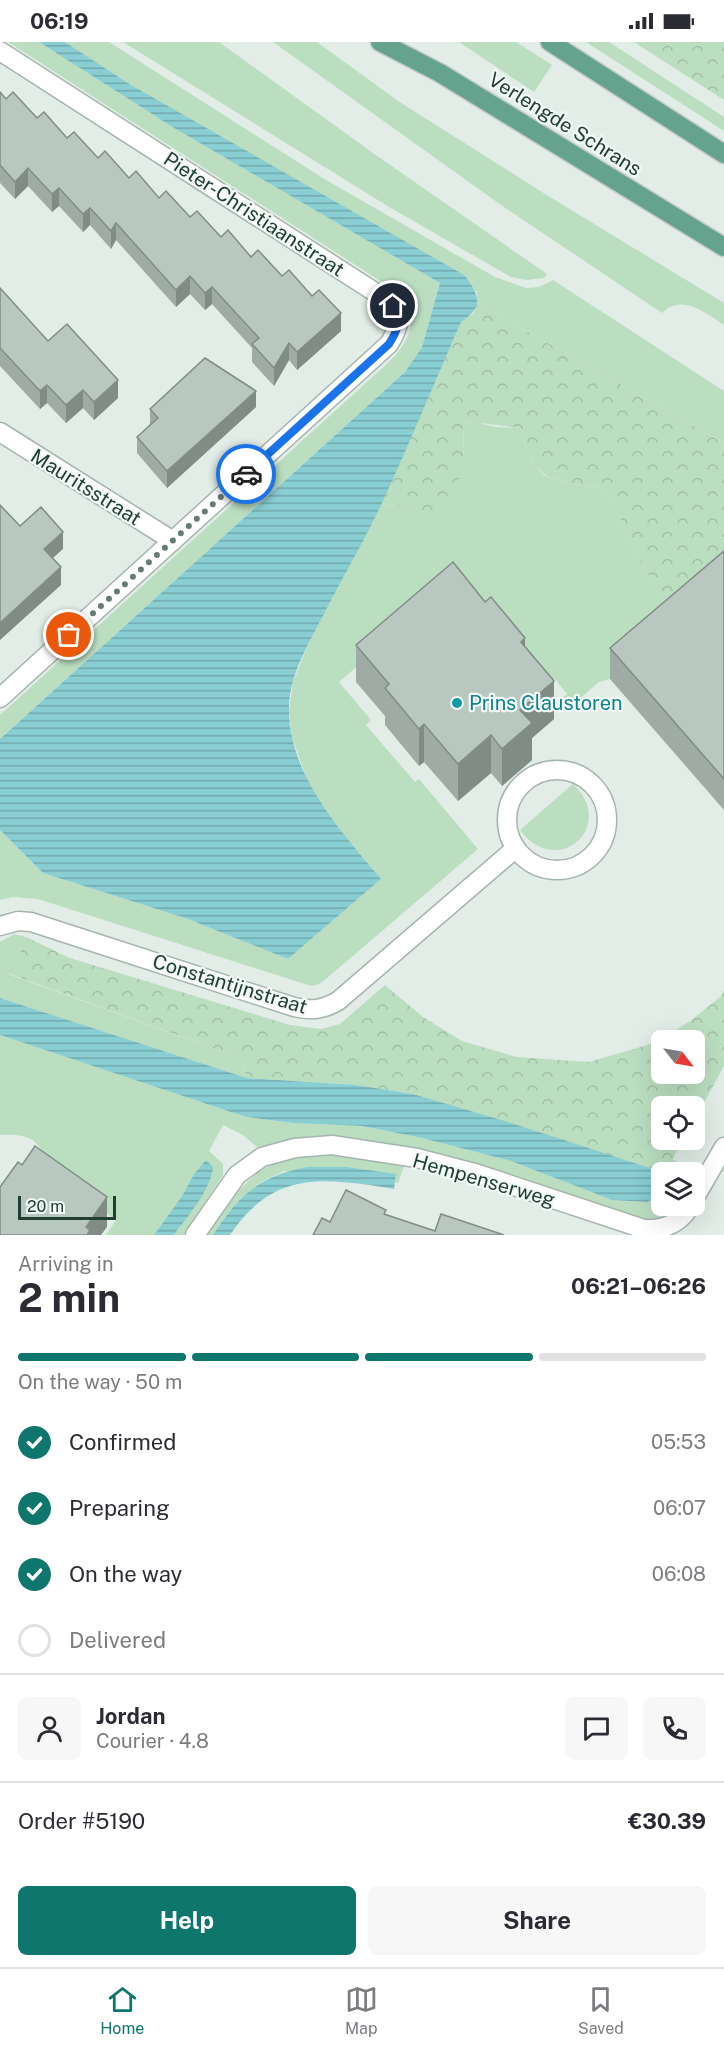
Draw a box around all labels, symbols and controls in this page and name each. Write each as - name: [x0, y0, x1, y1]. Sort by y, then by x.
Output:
- text: 06:19: [30, 8, 88, 34]
- street label: Verlengde Schrans: [484, 67, 646, 181]
- street label: Pieter-Christiaanstraat: [159, 147, 349, 281]
- pin: [367, 280, 418, 331]
- icon: home: [376, 289, 409, 322]
- street label: Mauritsstraat: [26, 444, 146, 530]
- courier: [216, 444, 276, 504]
- icon: car: [230, 458, 263, 491]
- pin: [43, 609, 94, 660]
- icon: bag: [52, 618, 85, 651]
- place label: Prins Claustoren: [469, 691, 623, 715]
- marker: Prins Claustoren: [450, 696, 464, 710]
- street label: Constantijnstraat: [150, 949, 310, 1019]
- north arrow: [651, 1030, 705, 1084]
- map controls: [651, 1030, 705, 1216]
- button: locate: [651, 1096, 705, 1150]
- street label: Hempenserweg: [410, 1148, 558, 1212]
- button: layers: [651, 1162, 705, 1216]
- scale bar: [18, 1193, 116, 1220]
- text: 20 m: [27, 1197, 64, 1216]
- text: Arriving in: [18, 1252, 113, 1276]
- text: 06:21–06:26: [571, 1273, 706, 1299]
- text: 2 min: [18, 1275, 120, 1321]
- text: On the way · 50 m: [18, 1370, 182, 1394]
- icon: check: [18, 1426, 51, 1459]
- text: Confirmed: [69, 1429, 176, 1455]
- text: 05:53: [651, 1430, 706, 1454]
- icon: check: [18, 1492, 51, 1525]
- text: Preparing: [69, 1495, 170, 1521]
- text: 06:07: [653, 1496, 706, 1520]
- icon: check: [18, 1558, 51, 1591]
- text: On the way: [69, 1561, 182, 1587]
- text: 06:08: [652, 1562, 706, 1586]
- text: Delivered: [69, 1627, 166, 1653]
- button: person: [18, 1697, 81, 1760]
- button: chat: [565, 1697, 628, 1760]
- button: phone: [643, 1697, 706, 1760]
- text: Jordan: [96, 1703, 165, 1729]
- text: Courier · 4.8: [96, 1729, 209, 1753]
- text: Order #5190: [18, 1808, 145, 1834]
- text: €30.39: [628, 1808, 706, 1834]
- button: Help: [18, 1886, 356, 1955]
- button: Share: [368, 1886, 706, 1955]
- tab: Home: [100, 1983, 144, 2038]
- tab: Map: [345, 1983, 378, 2038]
- tab: Saved: [578, 1983, 624, 2038]

